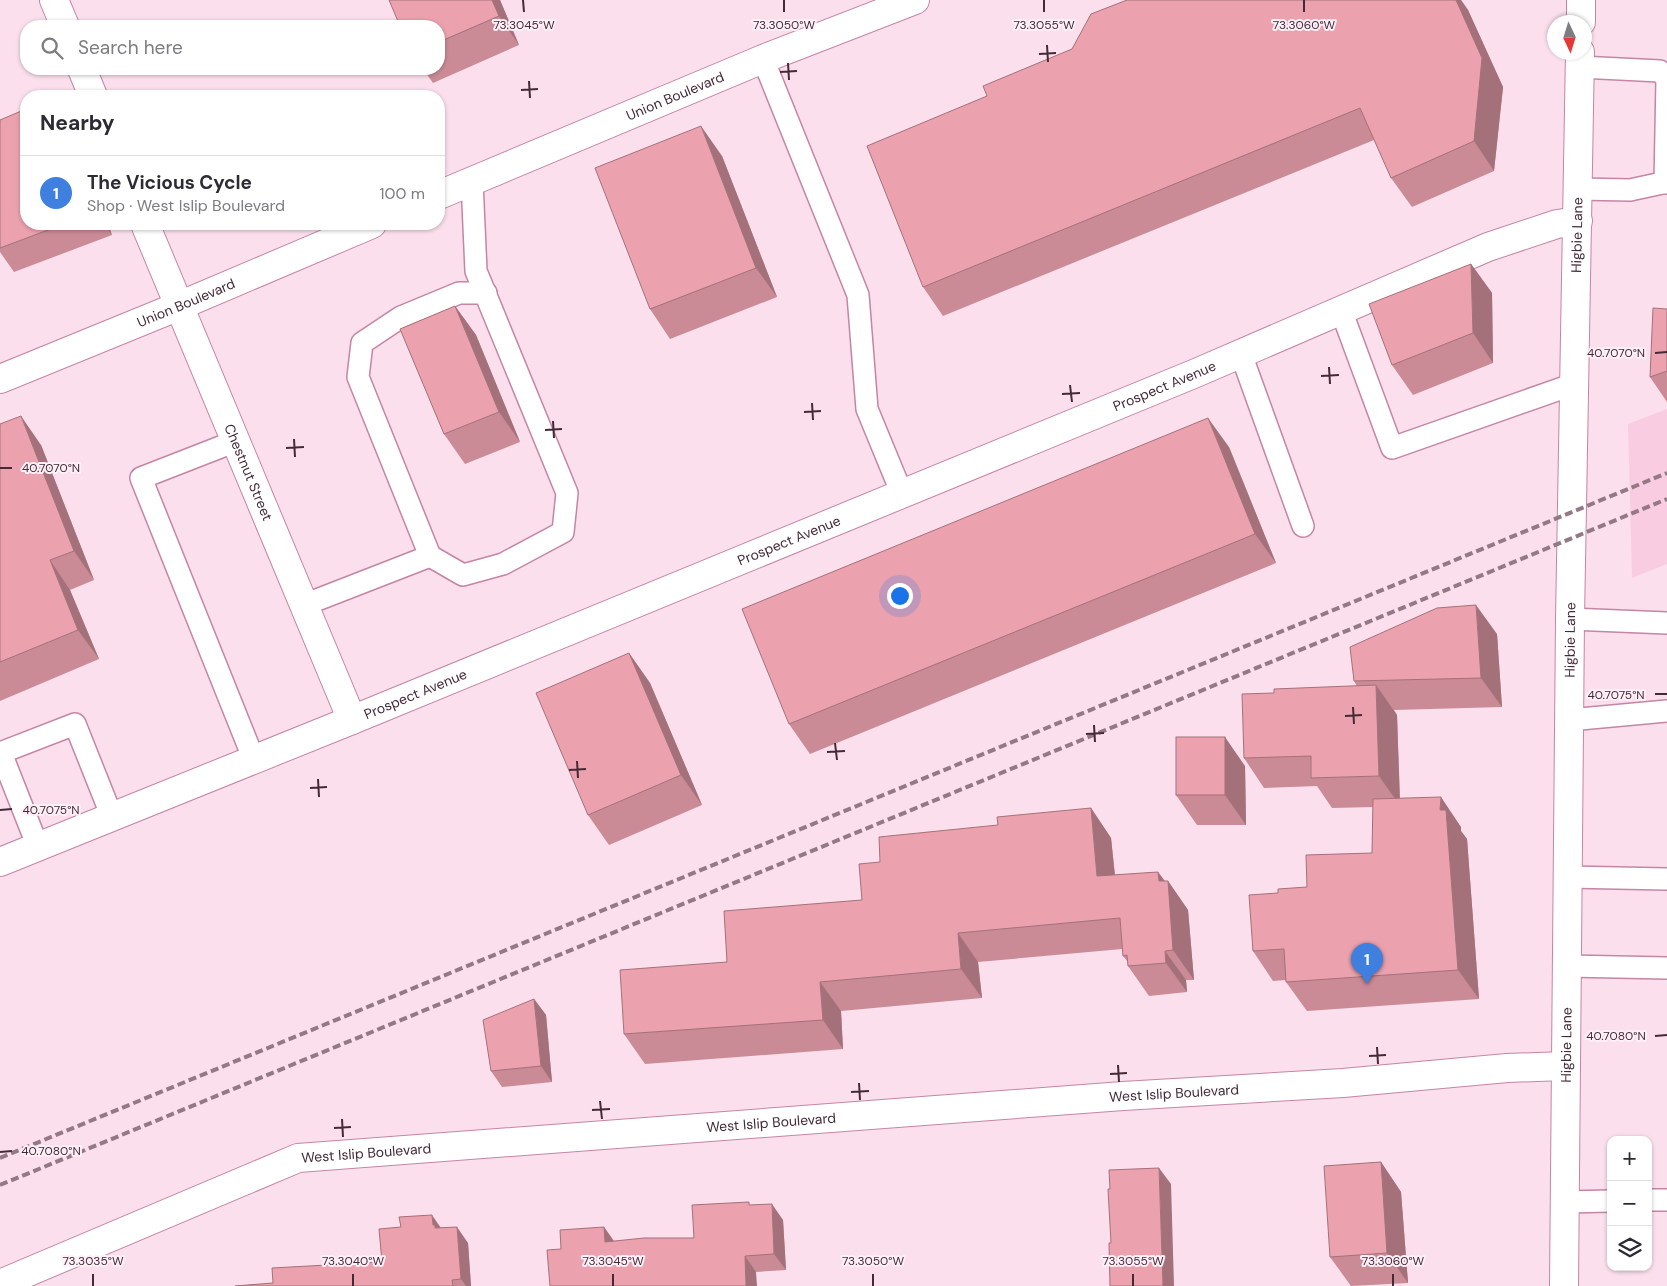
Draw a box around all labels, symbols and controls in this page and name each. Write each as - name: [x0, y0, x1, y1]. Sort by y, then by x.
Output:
- north arrow: [1547, 15, 1592, 60]
- text: 73.3045°W: [493, 17, 555, 33]
- text: 73.3050°W: [753, 17, 815, 33]
- text: 73.3055°W: [1013, 17, 1075, 33]
- text: 73.3060°W: [1273, 17, 1336, 33]
- search box: [20, 20, 445, 75]
- icon: search: [38, 34, 66, 62]
- text: Search here: [78, 35, 183, 60]
- street label: Union Boulevard: [623, 67, 727, 124]
- text: Nearby: [40, 109, 114, 137]
- text: The Vicious Cycle: [87, 170, 252, 195]
- text: 1: [53, 183, 59, 204]
- text: 100 m: [380, 183, 425, 204]
- text: Shop · West Islip Boulevard: [87, 195, 285, 216]
- street label: Higbie Lane: [1567, 197, 1586, 273]
- street label: Union Boulevard: [134, 274, 238, 331]
- text: 40.7070°N: [1587, 345, 1645, 361]
- street label: Prospect Avenue: [1110, 356, 1219, 415]
- street label: Chestnut Street: [220, 421, 277, 523]
- text: 40.7070°N: [22, 460, 80, 476]
- street label: Prospect Avenue: [735, 511, 843, 570]
- your location: [887, 583, 913, 609]
- street label: Higbie Lane: [1560, 602, 1579, 678]
- street label: Prospect Avenue: [361, 665, 470, 723]
- text: 40.7075°N: [1587, 687, 1645, 703]
- text: 40.7075°N: [22, 802, 80, 818]
- pin: 1: [1351, 943, 1383, 984]
- street label: Higbie Lane: [1557, 1007, 1576, 1083]
- text: 40.7080°N: [1586, 1028, 1646, 1044]
- street label: West Islip Boulevard: [1108, 1080, 1239, 1106]
- street label: West Islip Boulevard: [706, 1109, 837, 1136]
- map controls: [1607, 1136, 1652, 1271]
- button: +: [1607, 1136, 1652, 1181]
- street label: West Islip Boulevard: [301, 1139, 432, 1167]
- text: 40.7080°N: [21, 1143, 81, 1159]
- button: −: [1607, 1181, 1652, 1226]
- button: layers: [1607, 1226, 1652, 1271]
- text: 73.3035°W: [62, 1253, 124, 1269]
- text: 73.3040°W: [322, 1253, 384, 1269]
- text: 73.3045°W: [582, 1253, 644, 1269]
- text: 73.3050°W: [842, 1253, 904, 1269]
- text: 73.3055°W: [1102, 1253, 1164, 1269]
- text: 73.3060°W: [1362, 1253, 1425, 1269]

